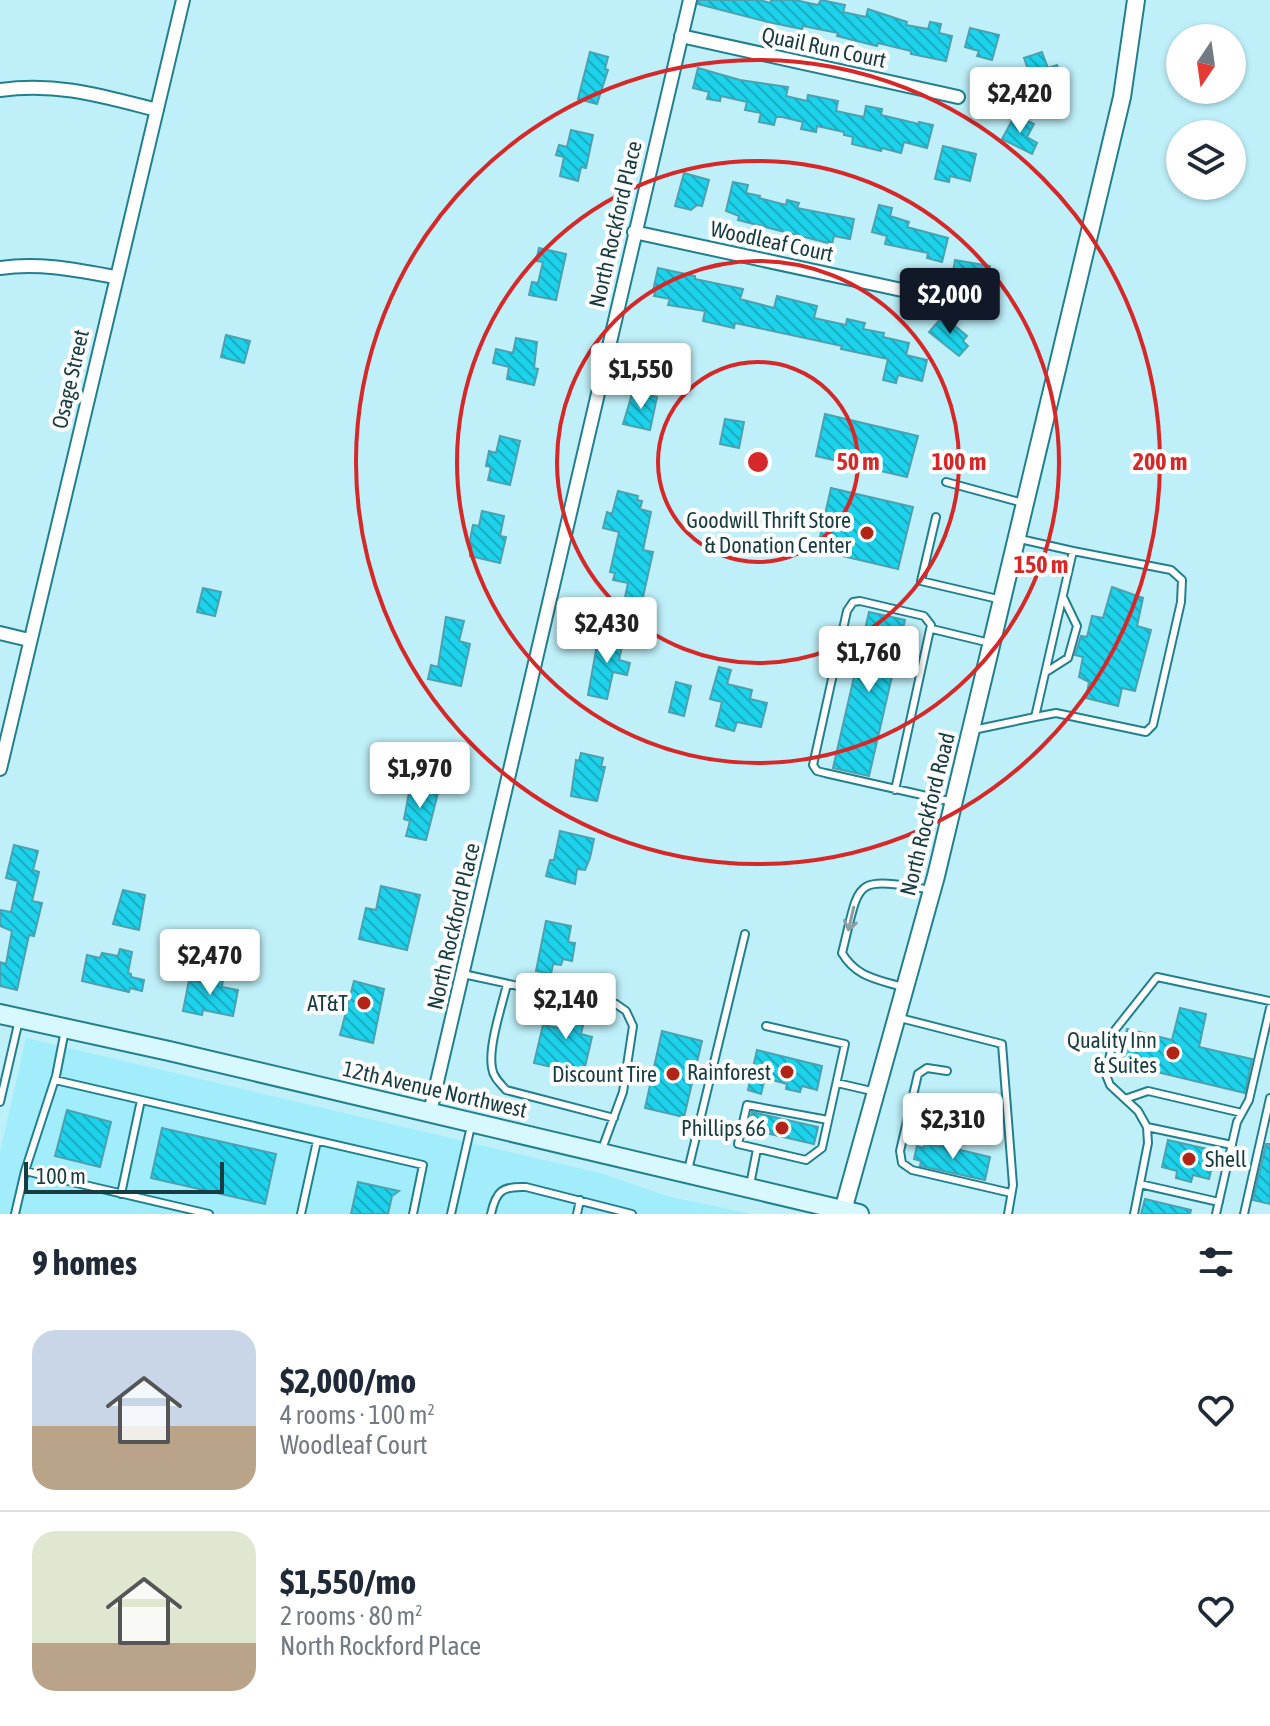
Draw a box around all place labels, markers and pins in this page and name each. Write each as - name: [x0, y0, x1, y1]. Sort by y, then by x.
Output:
- pin: $2,420: [955, 67, 1085, 135]
- pin: $2,000: [885, 268, 1015, 336]
- pin: $1,550: [576, 343, 706, 411]
- centre of rings: [744, 448, 772, 476]
- place label: Goodwill Thrift Store & Donation Center: [686, 507, 852, 558]
- marker: Goodwill Thrift Store & Donation Center: [858, 524, 876, 542]
- pin: $2,430: [542, 597, 672, 665]
- pin: $1,760: [804, 626, 934, 694]
- pin: $1,970: [355, 742, 485, 810]
- pin: $2,470: [145, 929, 275, 997]
- pin: $2,140: [501, 973, 631, 1041]
- place label: AT&T: [307, 990, 348, 1016]
- marker: AT&T: [355, 994, 373, 1012]
- place label: Quality Inn & Suites: [1067, 1027, 1157, 1078]
- marker: Quality Inn & Suites: [1164, 1044, 1182, 1062]
- place label: Rainforest: [687, 1059, 771, 1085]
- place label: Discount Tire: [552, 1061, 657, 1087]
- marker: Rainforest: [778, 1063, 796, 1081]
- marker: Discount Tire: [664, 1065, 682, 1083]
- pin: $2,310: [888, 1093, 1018, 1161]
- place label: Phillips 66: [681, 1115, 766, 1141]
- marker: Phillips 66: [773, 1119, 791, 1137]
- place label: Shell: [1205, 1146, 1247, 1172]
- marker: Shell: [1180, 1150, 1198, 1168]

